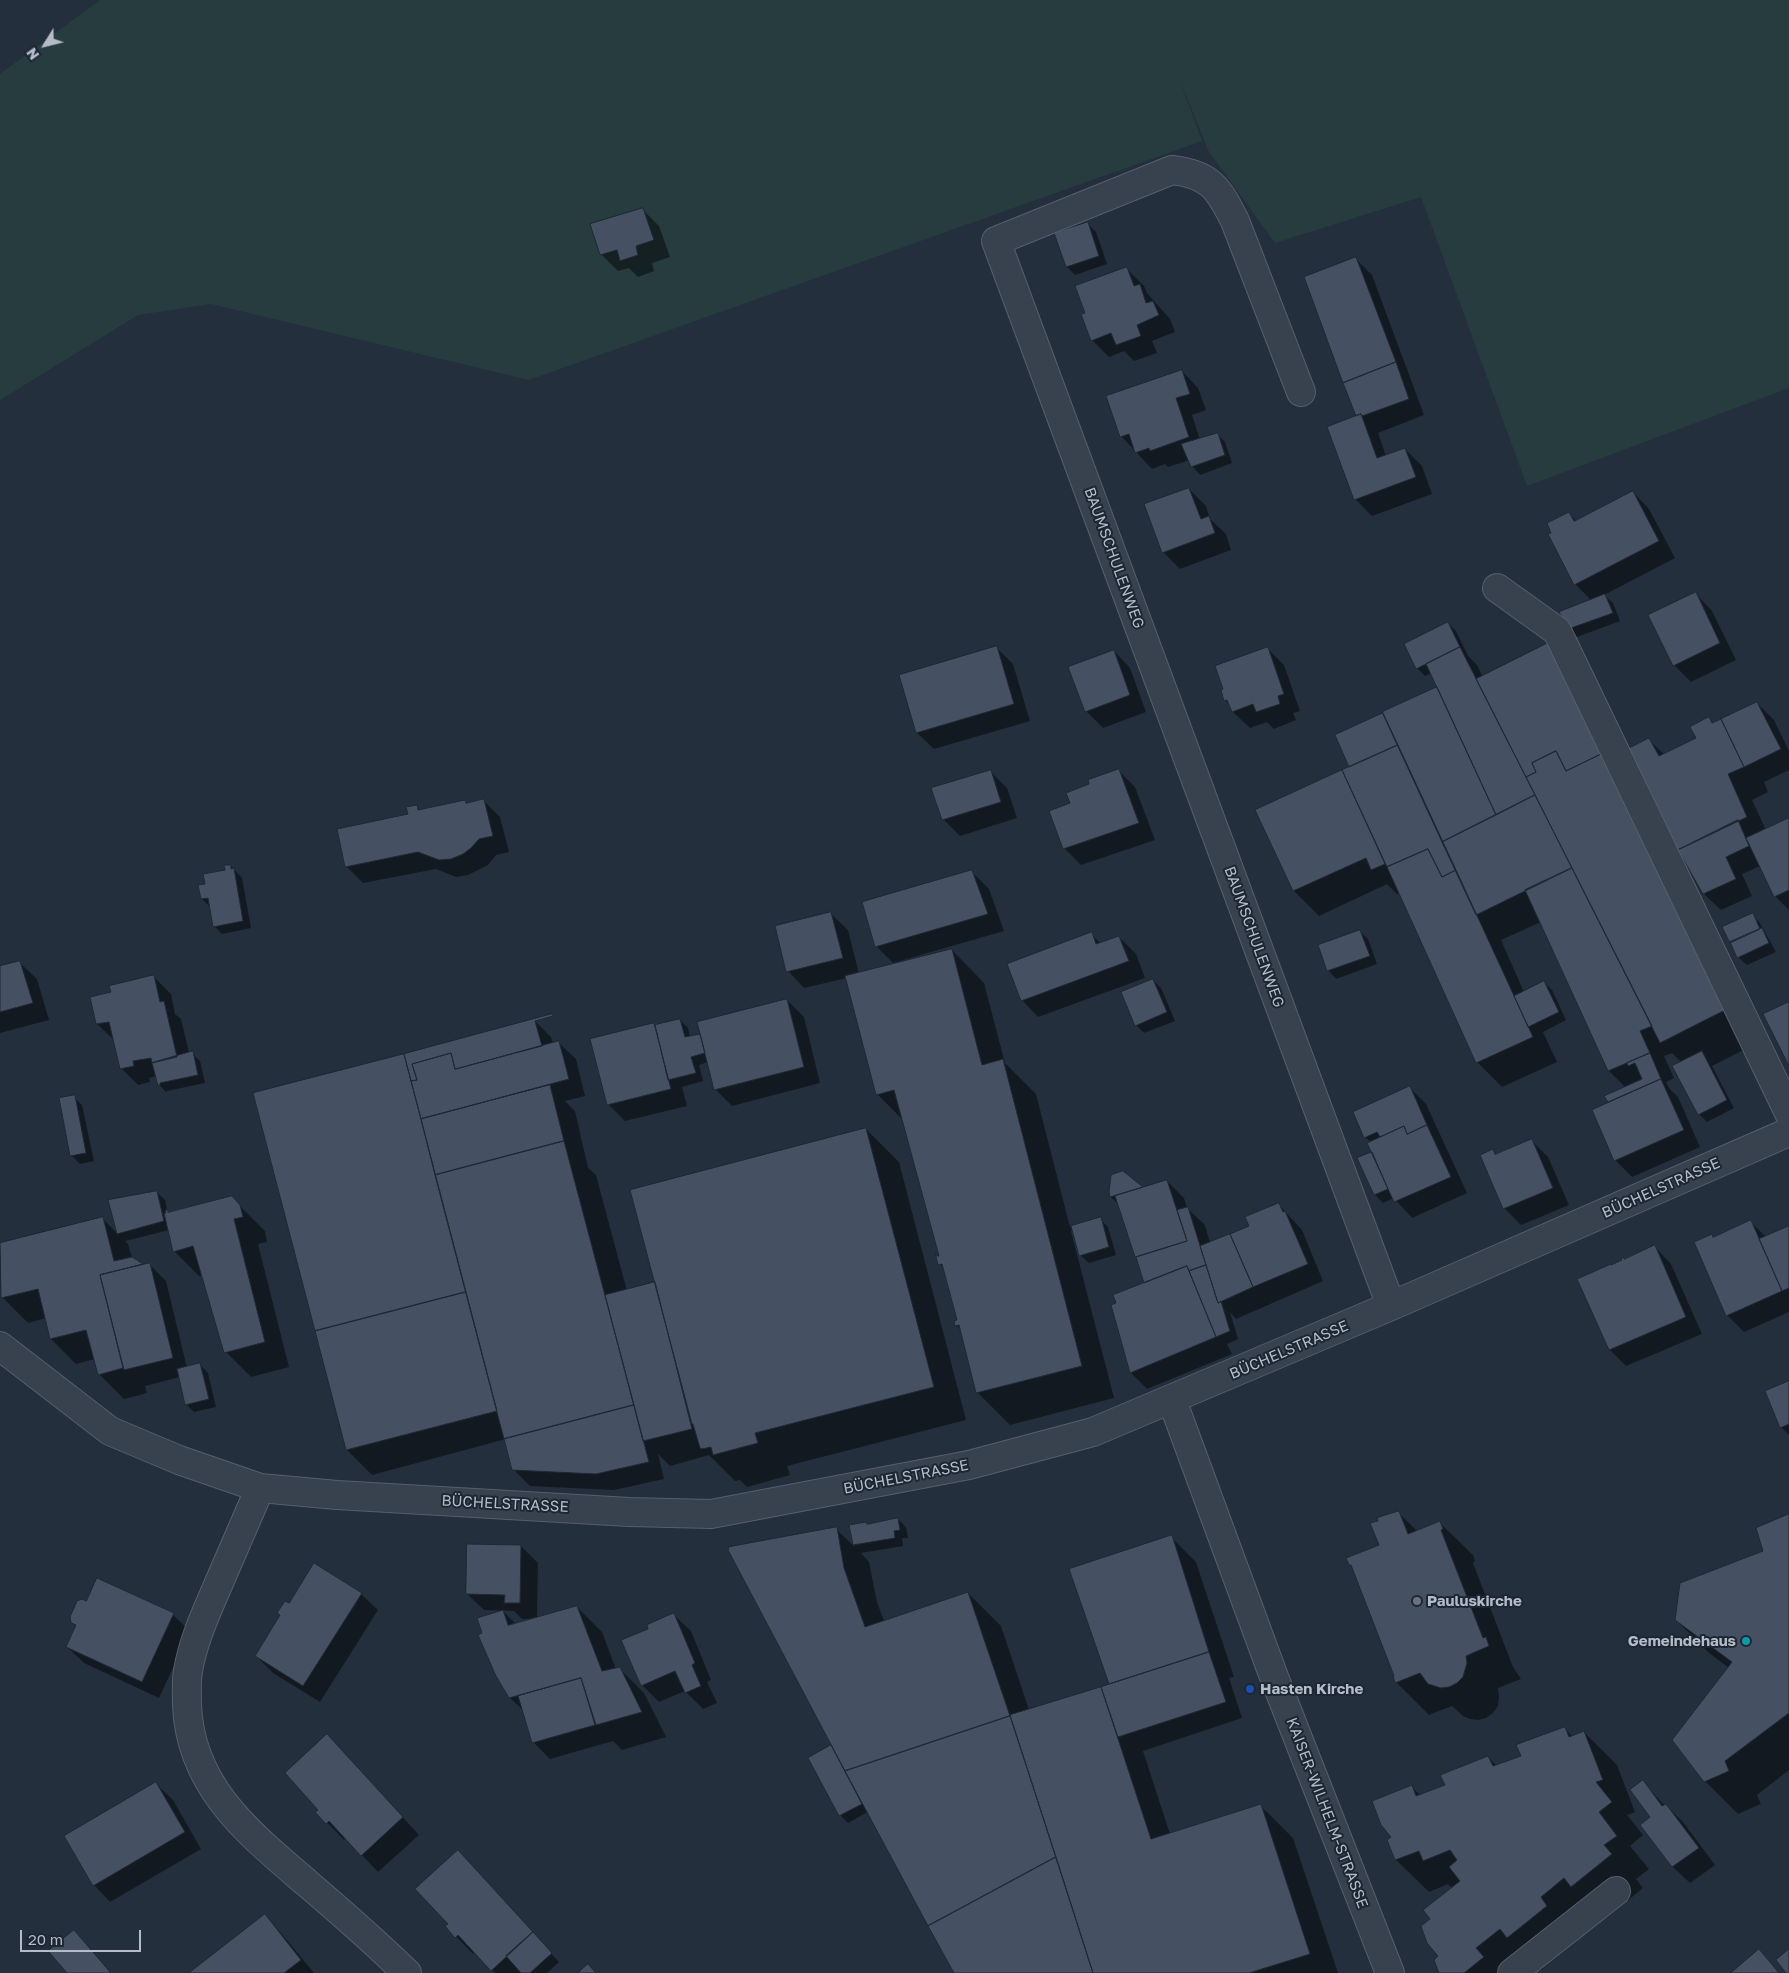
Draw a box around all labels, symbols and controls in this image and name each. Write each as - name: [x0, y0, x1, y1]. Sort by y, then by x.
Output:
- north arrow: [20, 20, 70, 70]
- text: N: [22, 45, 42, 63]
- street label: BAUMSCHULENWEG: [1080, 485, 1148, 631]
- street label: BAUMSCHULENWEG: [1220, 864, 1288, 1010]
- street label: BÜCHELSTRASSE: [1599, 1154, 1723, 1222]
- street label: BÜCHELSTRASSE: [1227, 1317, 1351, 1383]
- street label: BÜCHELSTRASSE: [842, 1456, 970, 1498]
- street label: BÜCHELSTRASSE: [441, 1492, 569, 1516]
- place label: Pauluskirche: [1427, 1592, 1522, 1610]
- marker: Pauluskirche: [1411, 1595, 1423, 1607]
- place label: Gemeindehaus: [1628, 1632, 1736, 1650]
- marker: Gemeindehaus: [1740, 1635, 1752, 1647]
- place label: Hasten Kirche: [1260, 1680, 1363, 1698]
- marker: Hasten Kirche: [1244, 1683, 1256, 1695]
- street label: KAISER-WILHELM-STRASSE: [1282, 1715, 1372, 1911]
- scale bar: [22, 1920, 144, 1952]
- text: 20 m: [28, 1930, 63, 1948]

